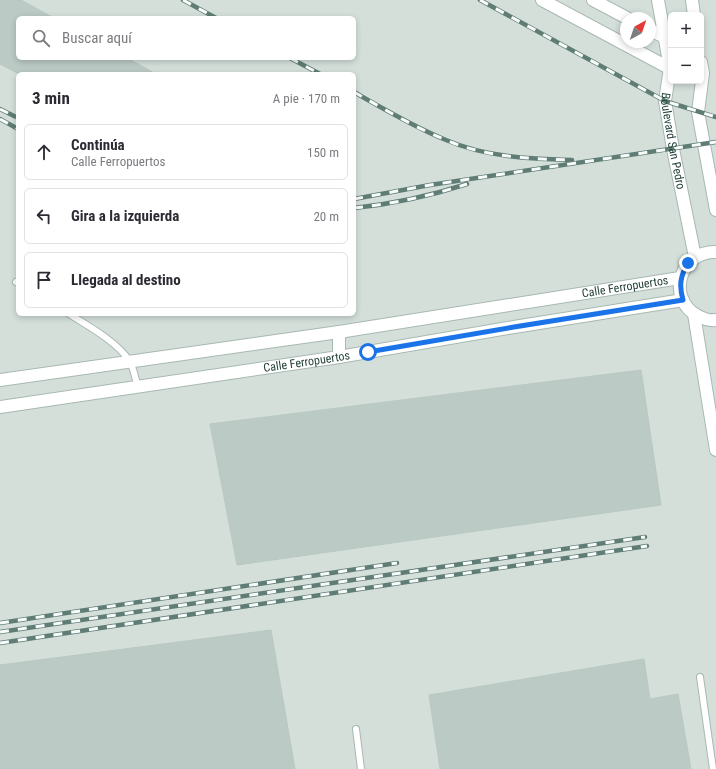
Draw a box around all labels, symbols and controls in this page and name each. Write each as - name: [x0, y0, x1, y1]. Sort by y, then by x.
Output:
- north arrow: [620, 12, 656, 48]
- map controls: [668, 12, 704, 84]
- button: +: [668, 12, 704, 48]
- search box: [16, 16, 356, 60]
- icon: search: [30, 27, 52, 49]
- text: Buscar aquí: [62, 29, 132, 47]
- button: −: [668, 48, 704, 84]
- text: 3 min: [32, 88, 70, 108]
- text: A pie · 170 m: [273, 91, 340, 106]
- street label: Boulevard San Pedro: [658, 92, 688, 191]
- text: Continúa: [71, 136, 125, 154]
- icon: ahead: [33, 141, 55, 163]
- text: 150 m: [307, 145, 339, 160]
- text: Calle Ferropuertos: [71, 154, 165, 169]
- icon: left: [33, 205, 55, 227]
- text: Gira a la izquierda: [71, 207, 179, 225]
- text: 20 m: [313, 209, 339, 224]
- route end: [679, 254, 697, 272]
- icon: arrive: [33, 269, 55, 291]
- text: Llegada al destino: [71, 271, 181, 289]
- street label: Calle Ferropuertos: [581, 273, 669, 300]
- route start: [359, 343, 377, 361]
- street label: Calle Ferropuertos: [262, 348, 351, 375]

